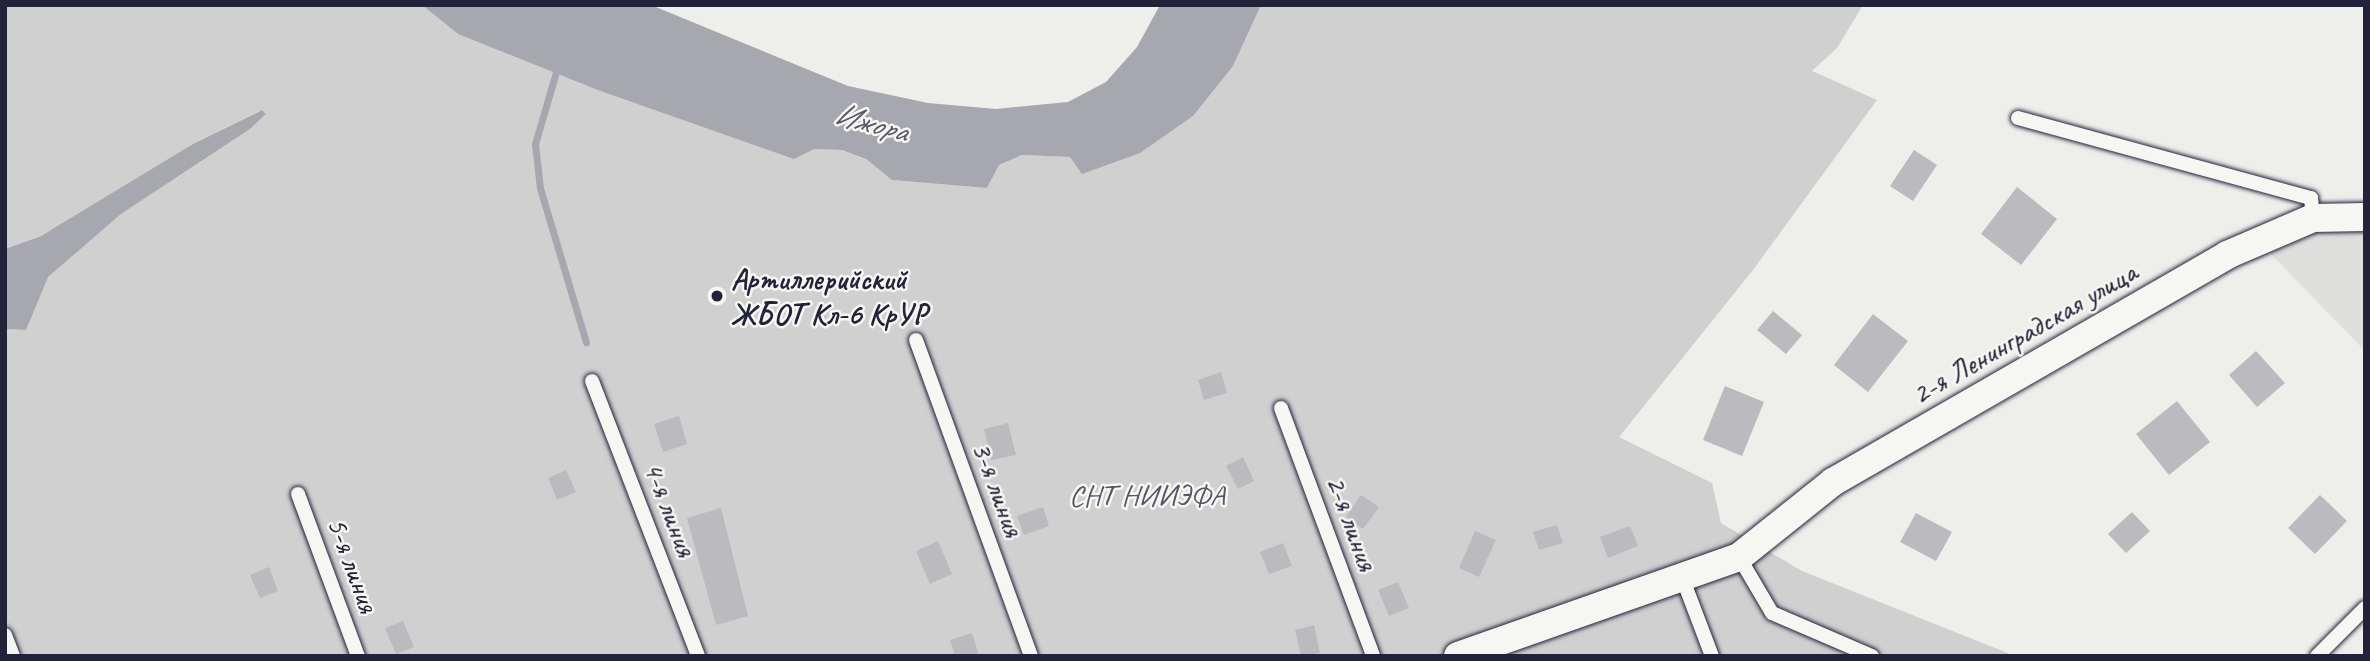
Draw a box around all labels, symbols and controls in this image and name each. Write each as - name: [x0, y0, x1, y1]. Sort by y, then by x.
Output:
- water label: Ижора: [831, 95, 911, 151]
- street label: 2-я Ленинградская улица: [1904, 253, 2144, 413]
- place label: Артиллерийский ЖБОТ Кл-6 КрУР: [731, 261, 928, 332]
- marker: Артиллерийский ЖБОТ Кл-6 КрУР: [709, 288, 725, 304]
- street label: 3-я линия: [964, 436, 1032, 542]
- street label: 4-я линия: [635, 456, 705, 562]
- street label: 2-я линия: [1318, 470, 1386, 576]
- park label: СНТ НИИЭФА: [1069, 477, 1225, 513]
- street label: 5-я линия: [319, 512, 387, 618]

